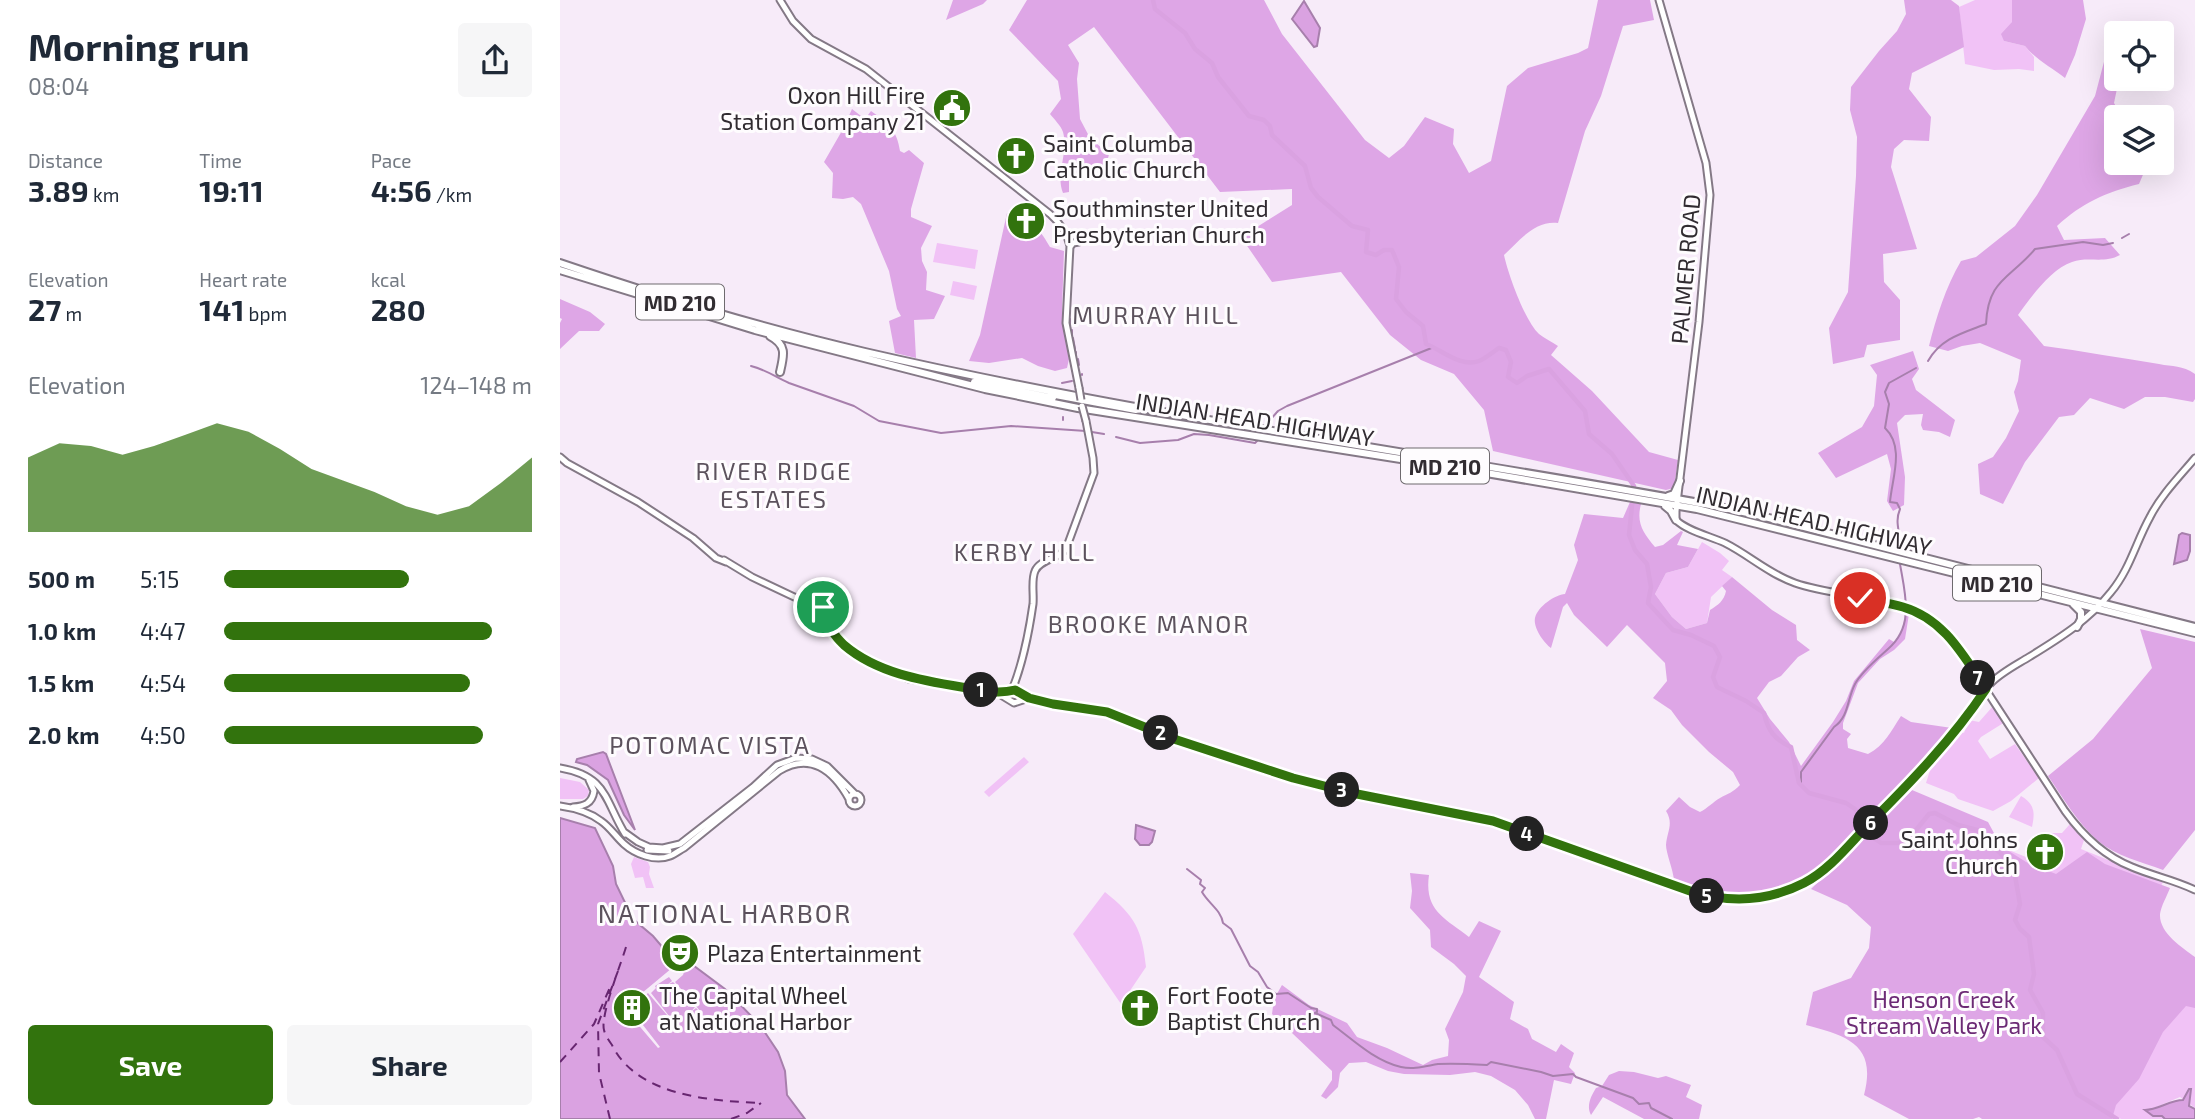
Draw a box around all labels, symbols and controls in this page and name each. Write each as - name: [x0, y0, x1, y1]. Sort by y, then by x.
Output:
- map controls: [2104, 21, 2174, 175]
- button: locate: [2104, 21, 2174, 91]
- text: Morning run: [28, 23, 249, 69]
- button: share: [458, 23, 532, 97]
- text: 08:04: [28, 72, 89, 100]
- place label: Oxon Hill Fire Station Company 21: [720, 81, 925, 135]
- public building icon: Oxon Hill Fire Station Company 21: [931, 87, 973, 129]
- button: layers: [2104, 105, 2174, 175]
- place label: Saint Columba Catholic Church: [1043, 129, 1206, 183]
- church icon: Saint Columba Catholic Church: [995, 135, 1037, 177]
- text: Distance: [28, 149, 103, 172]
- text: Time: [199, 149, 242, 172]
- text: Pace: [371, 149, 412, 172]
- text: 3.89: [28, 172, 89, 208]
- text: 19:11: [199, 172, 264, 208]
- text: 4:56: [371, 172, 432, 208]
- text: km: [89, 183, 119, 206]
- text: /km: [432, 183, 472, 206]
- street label: PALMER ROAD: [1665, 193, 1705, 345]
- place label: Southminster United Presbyterian Church: [1053, 194, 1269, 248]
- church icon: Southminster United Presbyterian Church: [1005, 200, 1047, 242]
- text: Elevation: [28, 268, 109, 291]
- text: Heart rate: [199, 268, 287, 291]
- text: kcal: [371, 268, 405, 291]
- road number: MD 210: [636, 284, 724, 320]
- text: 27: [28, 291, 61, 327]
- text: 141: [199, 291, 244, 327]
- text: 280: [371, 291, 426, 327]
- district label: MURRAY HILL: [1072, 300, 1240, 329]
- text: m: [61, 302, 82, 325]
- text: bpm: [244, 302, 287, 325]
- text: Elevation: [28, 371, 126, 399]
- text: 124–148 m: [420, 371, 532, 399]
- street label: INDIAN HEAD HIGHWAY: [1134, 386, 1376, 452]
- road number: MD 210: [1401, 448, 1489, 484]
- district label: RIVER RIDGE ESTATES: [696, 456, 852, 513]
- street label: INDIAN HEAD HIGHWAY: [1694, 479, 1934, 561]
- district label: KERBY HILL: [954, 537, 1096, 566]
- text: 500 m: [28, 565, 95, 593]
- text: 5:15: [140, 565, 179, 593]
- road number: MD 210: [1953, 566, 2041, 600]
- pin: [1830, 568, 1890, 628]
- pin: [793, 577, 853, 637]
- icon: check: [1841, 579, 1879, 617]
- icon: arrive: [804, 588, 842, 626]
- district label: BROOKE MANOR: [1048, 609, 1250, 638]
- text: 1.0 km: [28, 617, 96, 645]
- text: 4:47: [140, 617, 186, 645]
- pin: 7: [1960, 660, 1996, 696]
- text: 7: [1972, 666, 1983, 689]
- text: 1.5 km: [28, 669, 94, 697]
- text: 4:54: [140, 669, 186, 697]
- pin: 1: [964, 672, 998, 708]
- text: 1: [976, 678, 985, 701]
- pin: 2: [1144, 716, 1178, 750]
- text: 2.0 km: [28, 721, 100, 749]
- text: 4:50: [140, 721, 186, 749]
- text: 2: [1155, 721, 1166, 744]
- district label: POTOMAC VISTA: [609, 730, 811, 759]
- pin: 3: [1324, 772, 1360, 808]
- text: 3: [1336, 778, 1347, 801]
- pin: 6: [1854, 806, 1888, 840]
- text: 6: [1865, 811, 1876, 834]
- pin: 4: [1510, 816, 1544, 852]
- text: 4: [1520, 822, 1533, 845]
- place label: Saint Johns Church: [1901, 825, 2018, 879]
- church icon: Saint Johns Church: [2024, 831, 2066, 873]
- pin: 5: [1690, 878, 1724, 914]
- text: 5: [1701, 884, 1712, 907]
- district label: NATIONAL HARBOR: [598, 897, 852, 928]
- theatre icon: Plaza Entertainment: [659, 932, 701, 974]
- place label: Plaza Entertainment: [707, 939, 921, 967]
- place label: The Capital Wheel at National Harbor: [659, 981, 852, 1035]
- place label: Fort Foote Baptist Church: [1167, 981, 1320, 1035]
- park label: Henson Creek Stream Valley Park: [1846, 985, 2042, 1039]
- building icon: The Capital Wheel at National Harbor: [611, 987, 653, 1029]
- church icon: Fort Foote Baptist Church: [1119, 987, 1161, 1029]
- button: Save: [28, 1025, 273, 1105]
- button: Share: [287, 1025, 532, 1105]

